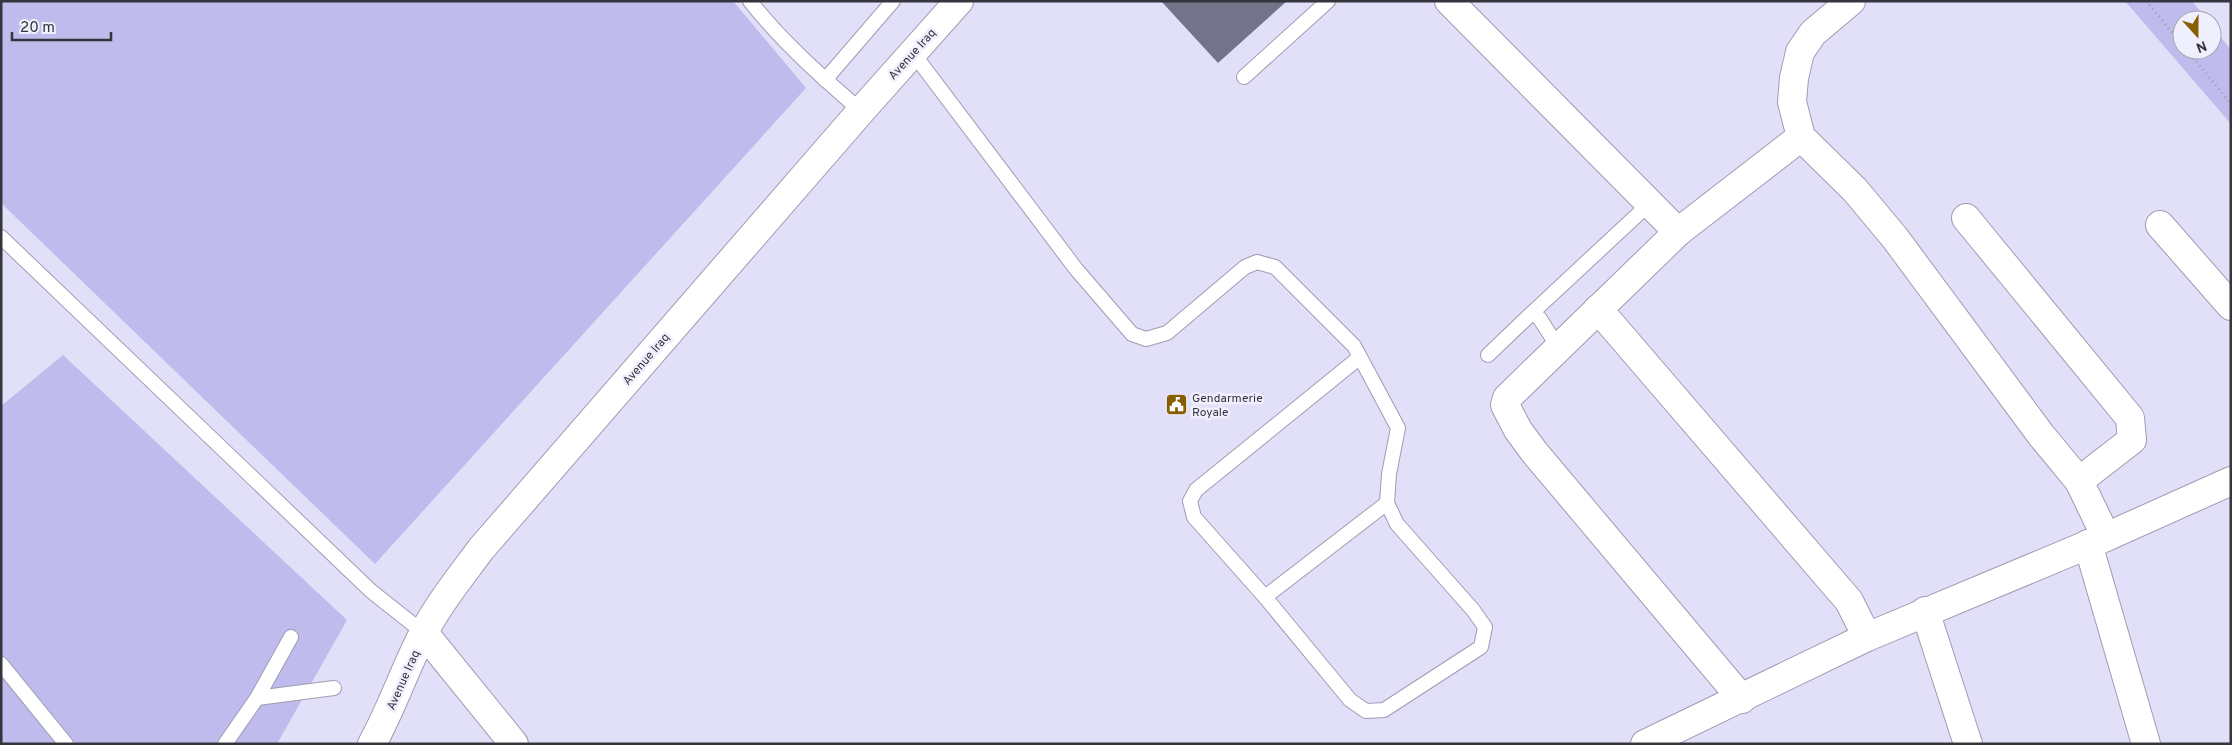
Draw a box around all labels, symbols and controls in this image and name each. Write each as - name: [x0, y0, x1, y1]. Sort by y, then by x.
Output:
- scale bar: [12, 10, 111, 42]
- north arrow: [2172, 10, 2222, 60]
- text: 20 m: [20, 19, 55, 38]
- street label: Avenue Iraq: [885, 26, 940, 84]
- text: N: [2193, 36, 2209, 55]
- street label: Avenue Iraq: [620, 330, 674, 389]
- place label: Gendarmerie Royale: [1192, 391, 1263, 421]
- public building icon: Gendarmerie Royale: [1164, 393, 1188, 417]
- street label: Avenue Iraq: [384, 648, 424, 713]

